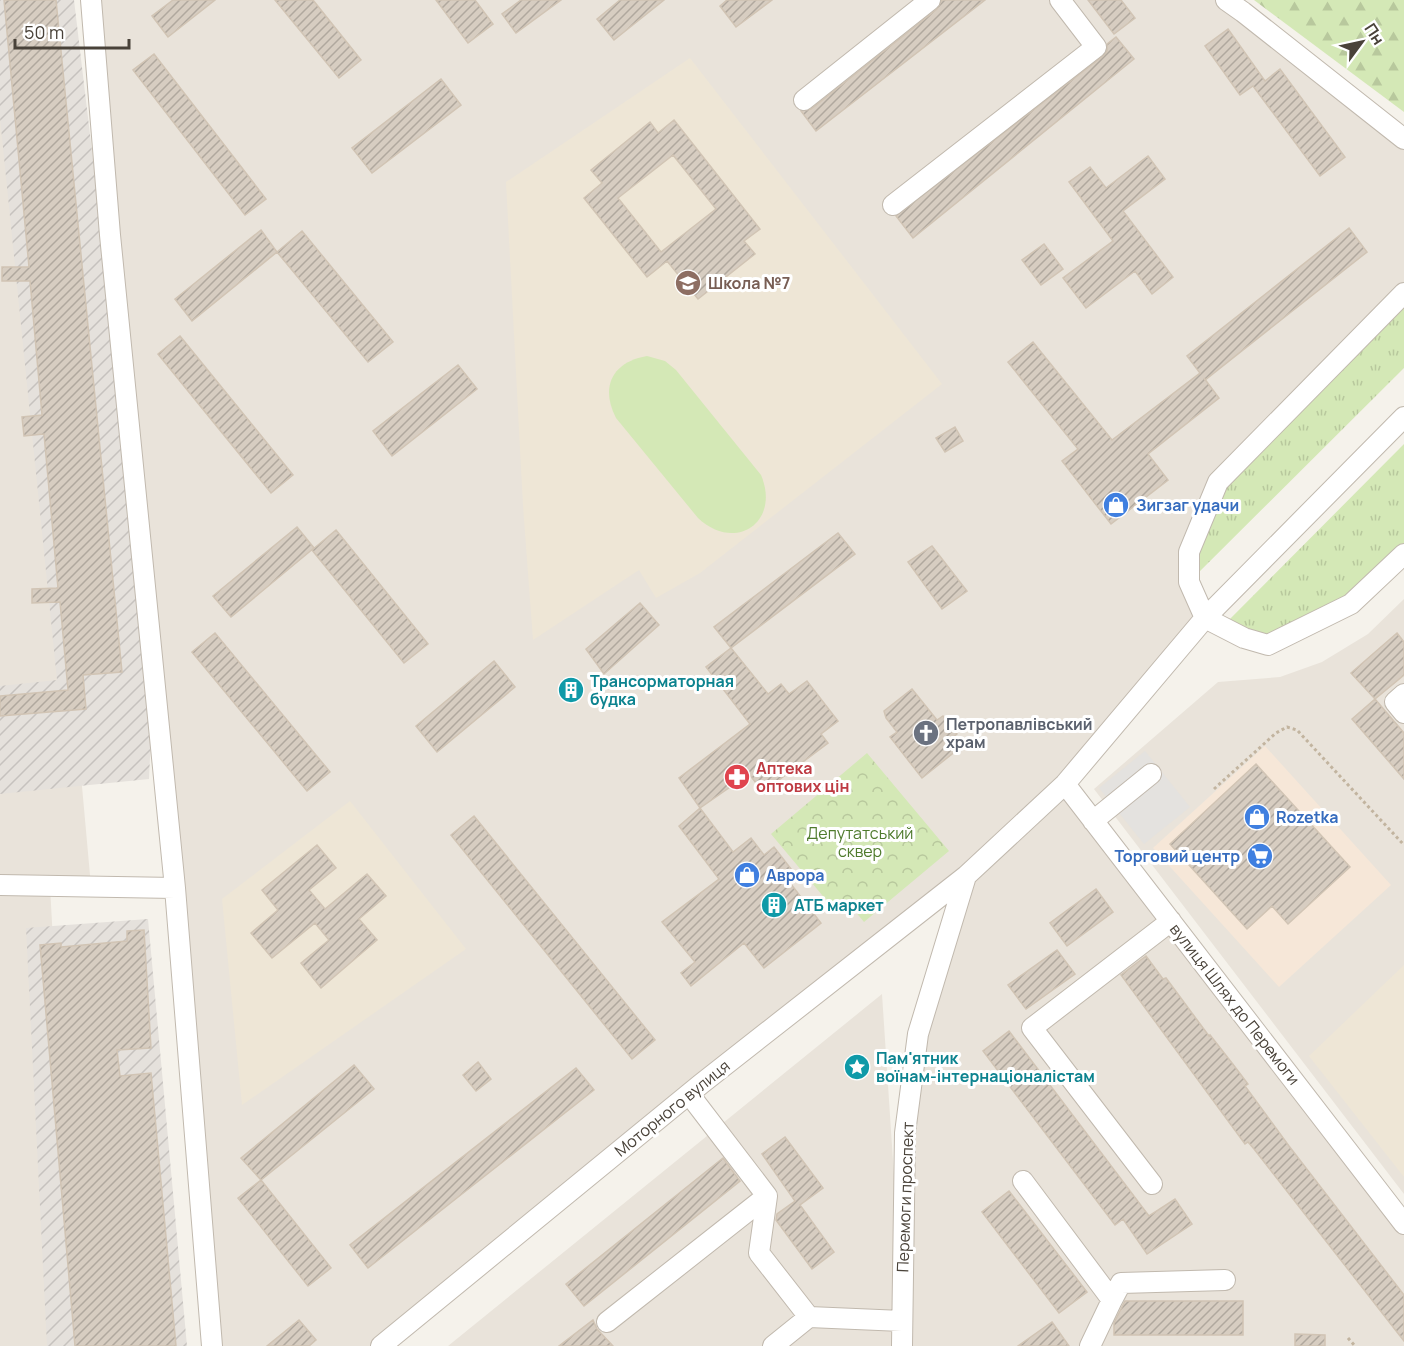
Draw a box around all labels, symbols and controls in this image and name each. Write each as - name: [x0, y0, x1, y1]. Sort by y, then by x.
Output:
- scale bar: [15, 12, 129, 50]
- north arrow: [1332, 12, 1392, 72]
- text: Пн: [1359, 19, 1390, 49]
- text: 50 m: [24, 20, 64, 44]
- school or university icon: Школа №7: [673, 268, 703, 298]
- place label: Школа №7: [708, 272, 790, 294]
- shop icon: Зигзаг удачи: [1101, 490, 1131, 520]
- place label: Зигзаг удачи: [1136, 494, 1239, 516]
- place label: Трансорматорная будка: [590, 670, 734, 710]
- building icon: Трансорматорная будка: [556, 675, 586, 705]
- place label: Петропавлівський храм: [946, 713, 1093, 753]
- church icon: Петропавлівський храм: [911, 718, 941, 748]
- place label: Аптека оптових цін: [756, 757, 849, 797]
- pharmacy icon: Аптека оптових цін: [722, 762, 752, 792]
- shop icon: Rozetka: [1242, 802, 1272, 832]
- place label: Rozetka: [1276, 806, 1338, 828]
- park label: Депутатський сквер: [807, 822, 913, 862]
- supermarket icon: Торговий центр: [1245, 841, 1275, 871]
- place label: Торговий центр: [1114, 845, 1240, 867]
- shop icon: Аврора: [732, 860, 762, 890]
- place label: Аврора: [766, 864, 825, 886]
- building icon: АТБ маркет: [759, 890, 789, 920]
- place label: АТБ маркет: [794, 894, 884, 916]
- street label: вулиця Шлях до Перемоги: [1165, 919, 1305, 1089]
- place label: Пам'ятник воїнам-інтернаціоналістам: [876, 1047, 1095, 1087]
- place icon: Пам'ятник воїнам-інтернаціоналістам: [842, 1052, 872, 1082]
- street label: Моторного вулиця: [610, 1055, 734, 1161]
- street label: Перемоги проспект: [891, 1121, 919, 1273]

